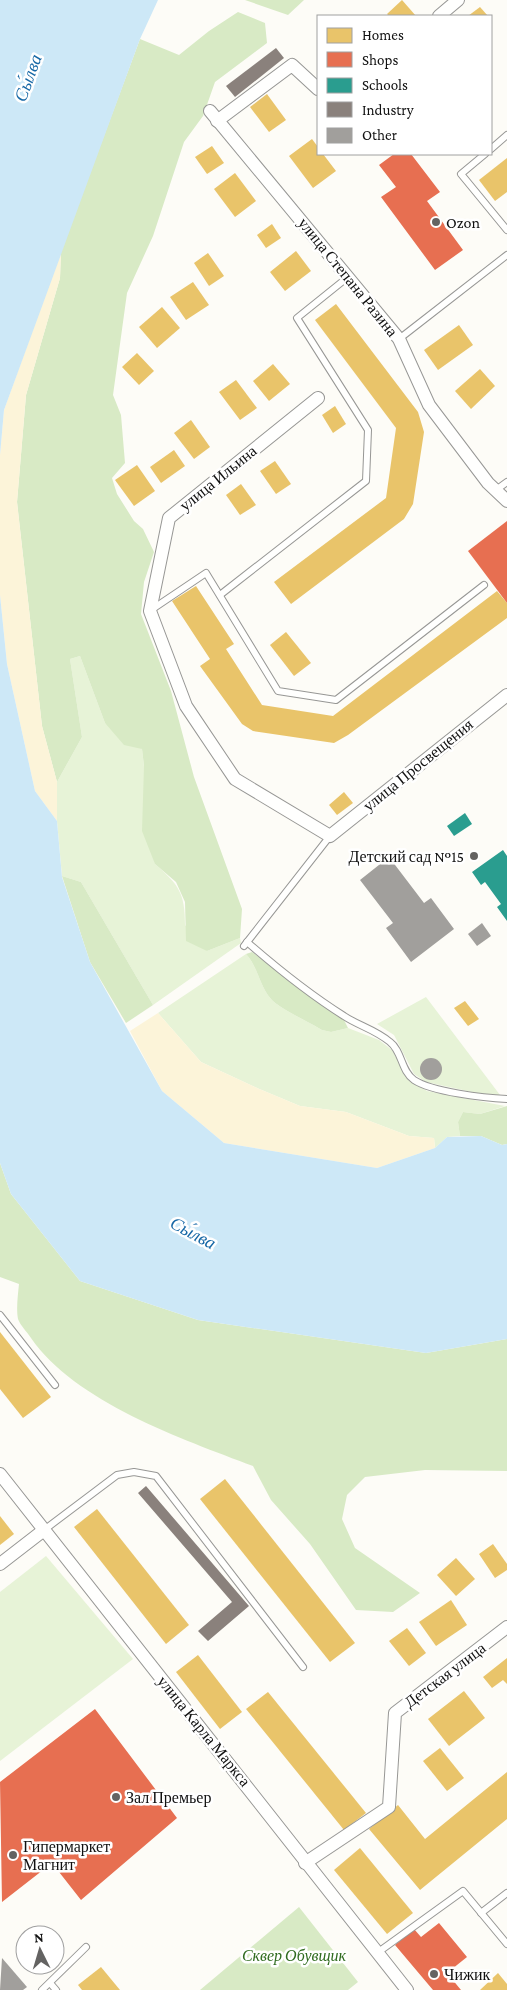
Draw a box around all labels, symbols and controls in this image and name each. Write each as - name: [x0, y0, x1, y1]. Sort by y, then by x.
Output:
- legend: [317, 15, 492, 155]
- text: Homes: [362, 27, 404, 43]
- water label: Сы́лва: [9, 51, 46, 104]
- text: Shops: [362, 52, 398, 69]
- text: Schools: [362, 77, 408, 93]
- text: Industry: [362, 102, 414, 119]
- text: Other: [362, 127, 398, 143]
- street label: улица Степана Разина: [294, 214, 401, 340]
- place label: Ozon: [446, 214, 480, 231]
- marker: Ozon: [430, 216, 442, 228]
- street label: улица Ильина: [176, 442, 260, 515]
- street label: улица Просвещения: [360, 715, 477, 815]
- place label: Детский сад №15: [348, 848, 464, 866]
- marker: Детский сад №15: [468, 850, 480, 862]
- water label: Сы́лва: [167, 1212, 220, 1253]
- street label: Детская улица: [401, 1639, 489, 1712]
- street label: улица Карла Маркса: [153, 1672, 254, 1790]
- place label: Зал Премьер: [126, 1789, 211, 1807]
- marker: Зал Премьер: [110, 1791, 122, 1803]
- place label: Гипермаркет Магнит: [23, 1838, 110, 1873]
- marker: Гипермаркет Магнит: [7, 1849, 19, 1861]
- north arrow: [15, 1925, 65, 1975]
- text: N: [33, 1929, 45, 1945]
- park label: Сквер Обувщик: [242, 1947, 347, 1965]
- place label: Чижик: [444, 1966, 491, 1983]
- marker: Чижик: [428, 1968, 440, 1980]

